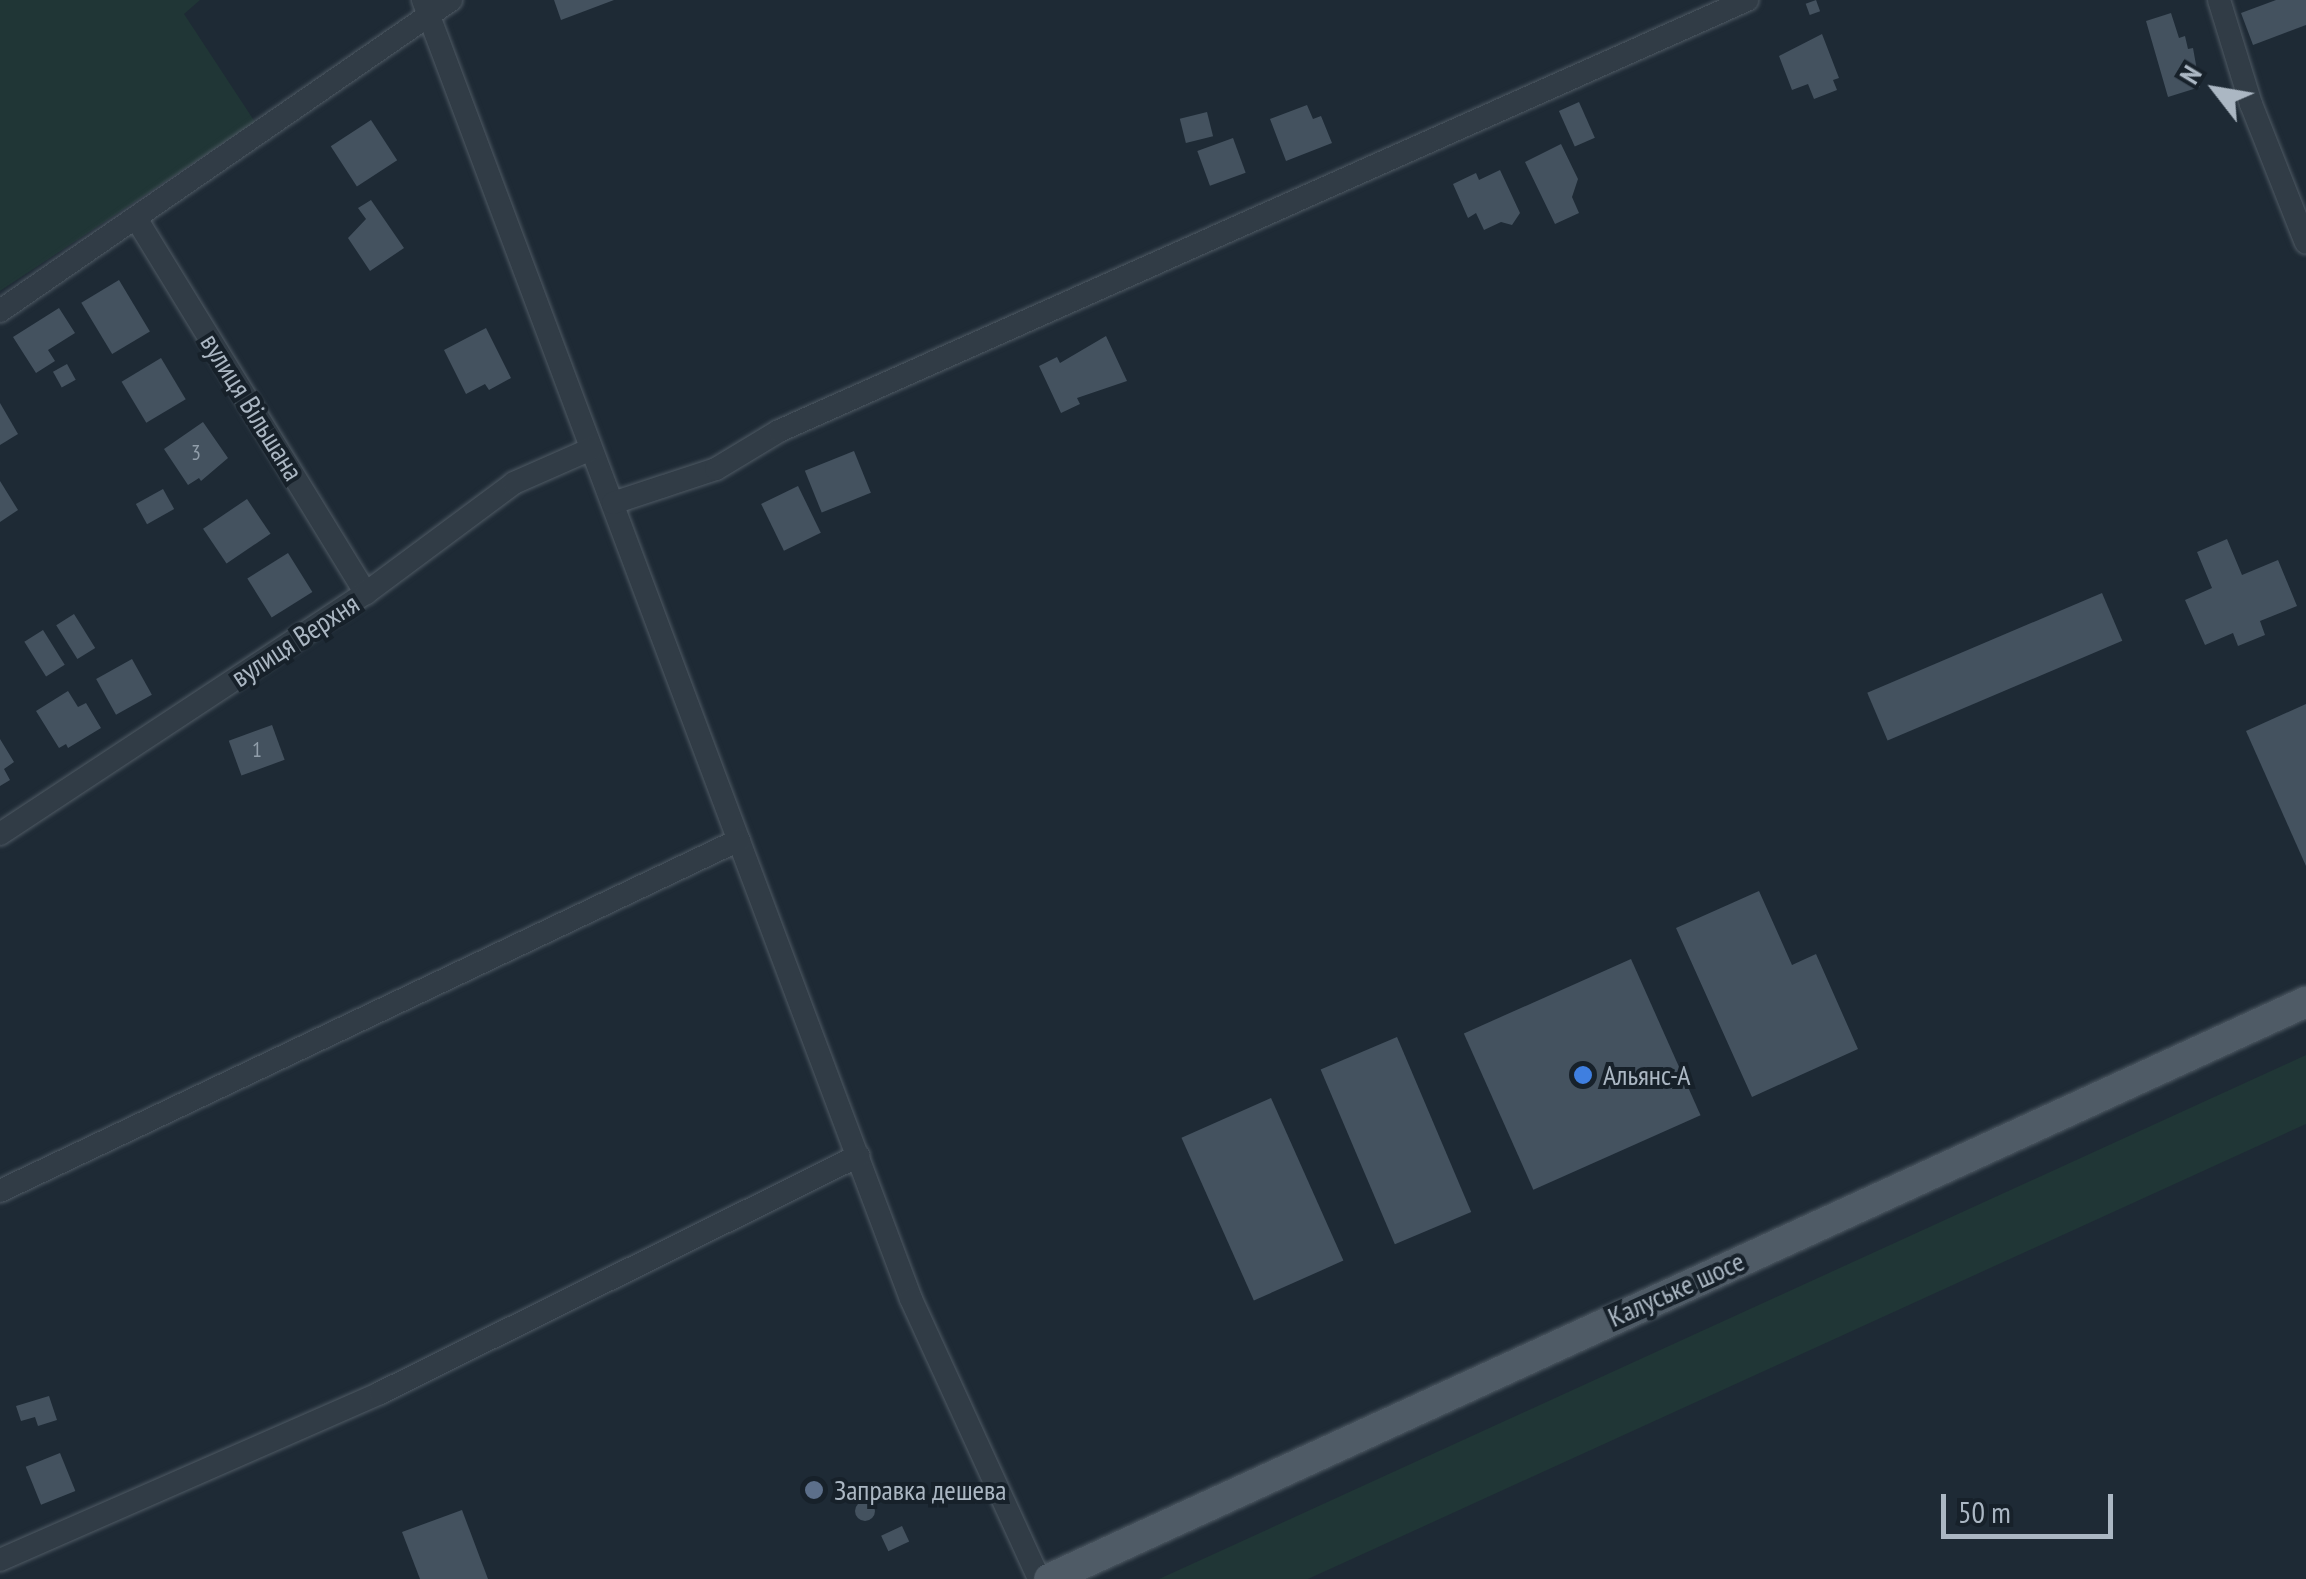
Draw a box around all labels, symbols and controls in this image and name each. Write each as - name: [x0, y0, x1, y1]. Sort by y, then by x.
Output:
- north arrow: [2166, 40, 2266, 140]
- text: N: [2170, 58, 2210, 90]
- street label: вулиця Вільшана: [194, 327, 310, 487]
- house number: 3: [191, 440, 201, 466]
- street label: вулиця Верхня: [225, 586, 365, 694]
- house number: 1: [252, 737, 262, 763]
- place label: Альянс-А: [1603, 1058, 1690, 1092]
- marker: Альянс-А: [1572, 1064, 1594, 1086]
- street label: Калуське шосе: [1603, 1244, 1749, 1334]
- place label: Заправка дешева: [834, 1473, 1007, 1507]
- scale bar: [1946, 1474, 2118, 1536]
- marker: Заправка дешева: [803, 1479, 825, 1501]
- text: 50 m: [1958, 1492, 2011, 1531]

